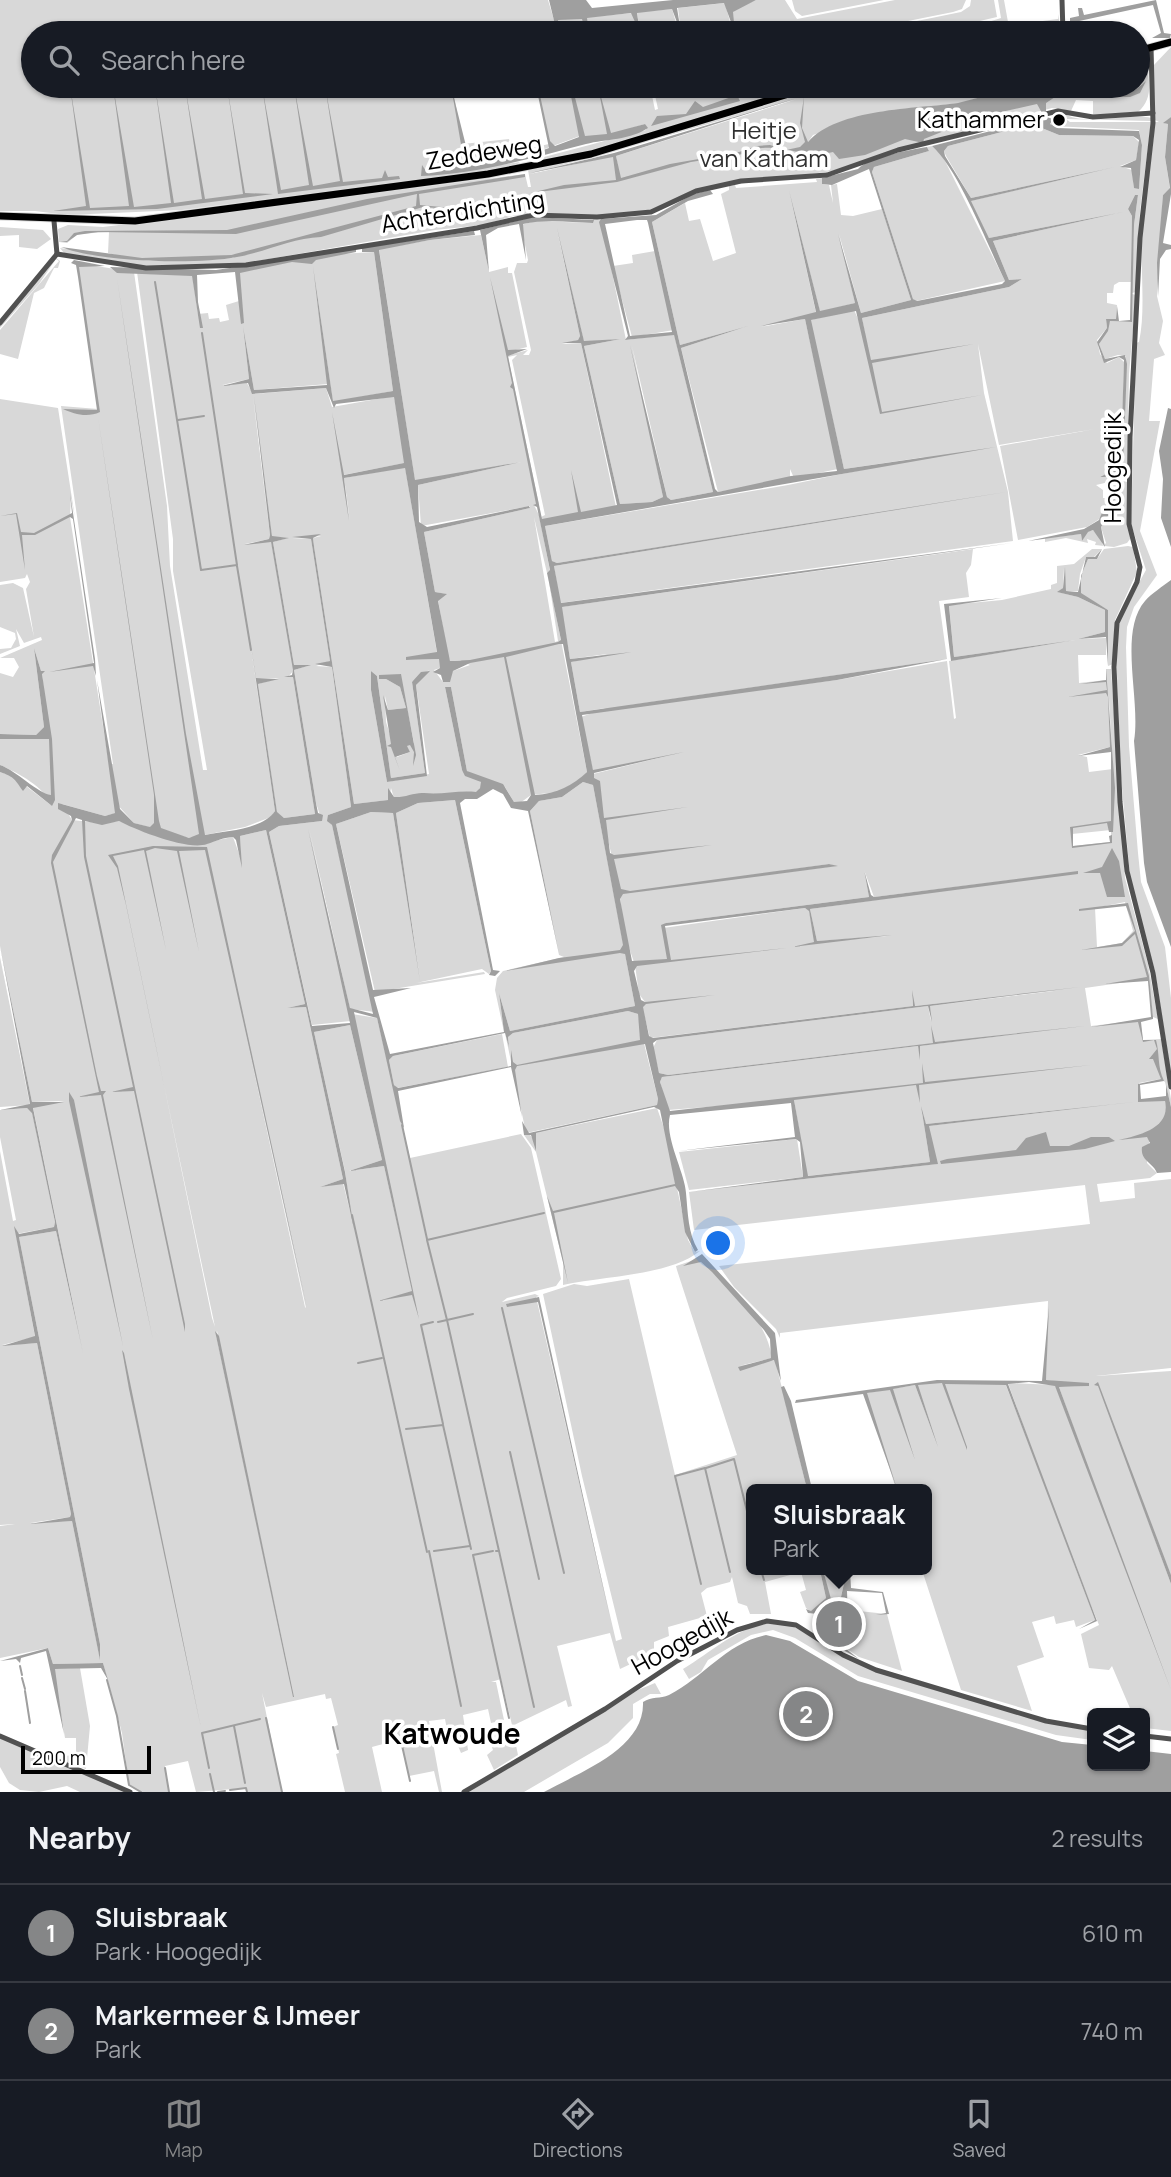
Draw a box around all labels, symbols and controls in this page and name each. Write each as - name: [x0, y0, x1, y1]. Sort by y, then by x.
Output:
- search box: [21, 21, 1150, 98]
- icon: search: [45, 41, 83, 79]
- text: Search here: [101, 42, 246, 78]
- place label: Kathammer: [917, 102, 1045, 135]
- marker: Kathammer: [1051, 112, 1067, 128]
- park label: Heitje van Katham: [700, 113, 829, 174]
- street label: Zeddeweg: [423, 126, 544, 177]
- street label: Achterdichting: [379, 181, 547, 240]
- street label: Hoogedijk: [1095, 412, 1128, 523]
- your location: [701, 1226, 735, 1260]
- popup: [746, 1484, 932, 1575]
- text: Sluisbraak: [773, 1496, 905, 1532]
- text: Park: [773, 1532, 819, 1564]
- pin: 1: [816, 1598, 862, 1650]
- street label: Hoogedijk: [625, 1599, 739, 1682]
- pin: 2: [783, 1688, 829, 1740]
- map controls: [1087, 1708, 1150, 1771]
- button: layers: [1087, 1708, 1150, 1771]
- district label: Katwoude: [383, 1714, 521, 1752]
- scale bar: [21, 1743, 150, 1775]
- text: 200 m: [32, 1745, 86, 1771]
- text: Nearby: [28, 1817, 131, 1858]
- text: 2 results: [1051, 1822, 1143, 1854]
- text: Sluisbraak: [95, 1899, 227, 1935]
- text: 1: [46, 1917, 56, 1949]
- text: 610 m: [1082, 1917, 1143, 1949]
- text: Park · Hoogedijk: [95, 1935, 261, 1967]
- text: Markermeer & IJmeer: [95, 1997, 360, 2033]
- text: 2: [44, 2015, 58, 2047]
- text: 740 m: [1081, 2015, 1143, 2047]
- text: Park: [95, 2033, 141, 2065]
- tab: Map: [165, 2095, 203, 2163]
- tab: Directions: [533, 2095, 623, 2163]
- tab: Saved: [953, 2095, 1006, 2163]

